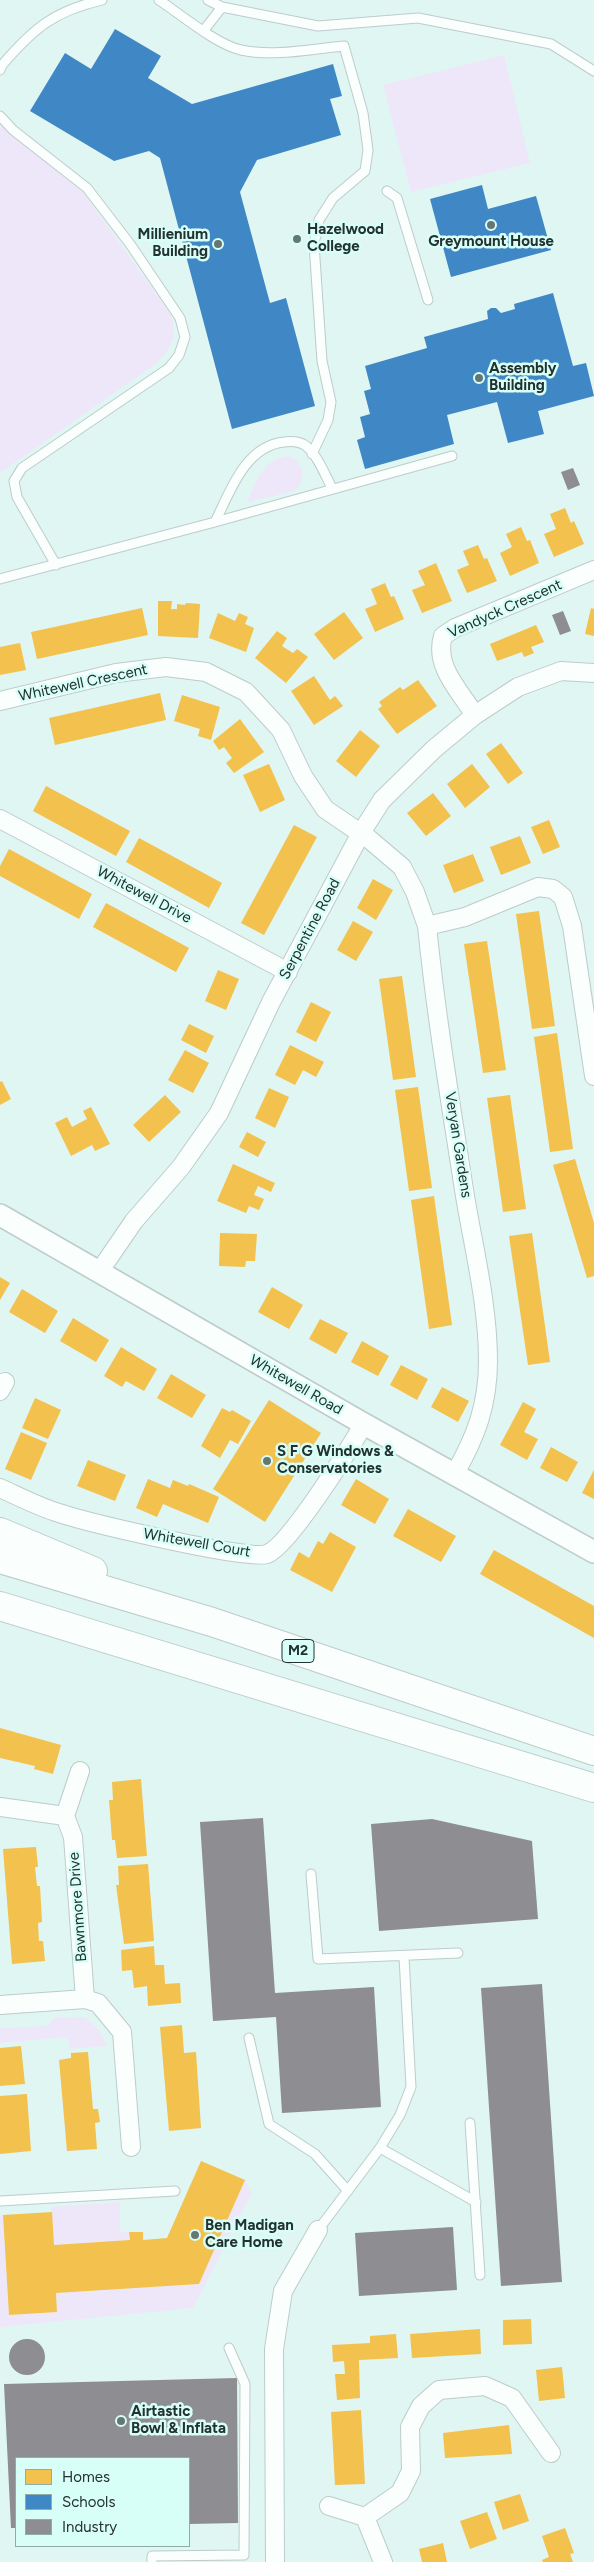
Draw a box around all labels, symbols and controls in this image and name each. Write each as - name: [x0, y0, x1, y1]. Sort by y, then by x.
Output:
- marker: Greymount House: [485, 219, 497, 231]
- place label: Hazelwood College: [307, 221, 384, 256]
- place label: Millienium Building: [138, 226, 208, 261]
- marker: Hazelwood College: [291, 233, 303, 245]
- place label: Greymount House: [428, 233, 554, 251]
- marker: Millienium Building: [212, 238, 224, 250]
- place label: Assembly Building: [489, 360, 556, 395]
- marker: Assembly Building: [473, 372, 485, 384]
- street label: Vandyck Crescent: [445, 576, 565, 642]
- street label: Whitewell Crescent: [17, 661, 149, 705]
- street label: Whitewell Drive: [94, 862, 194, 928]
- street label: Serpentine Road: [276, 875, 344, 983]
- street label: Veryan Gardens: [441, 1091, 475, 1199]
- street label: Whitewell Road: [246, 1351, 346, 1419]
- place label: S F G Windows & Conservatories: [277, 1443, 394, 1478]
- marker: S F G Windows & Conservatories: [261, 1455, 273, 1467]
- street label: Whitewell Court: [142, 1525, 252, 1561]
- road number: M2: [282, 1640, 314, 1662]
- street label: Bawnmore Drive: [65, 1852, 91, 1962]
- place label: Ben Madigan Care Home: [205, 2217, 294, 2252]
- marker: Ben Madigan Care Home: [189, 2229, 201, 2241]
- place label: Airtastic Bowl & Inflata: [131, 2403, 226, 2438]
- marker: Airtastic Bowl & Inflata: [115, 2415, 127, 2427]
- legend: [15, 2457, 190, 2547]
- text: Homes: [62, 2468, 110, 2486]
- text: Schools: [62, 2493, 115, 2511]
- text: Industry: [62, 2518, 117, 2536]

